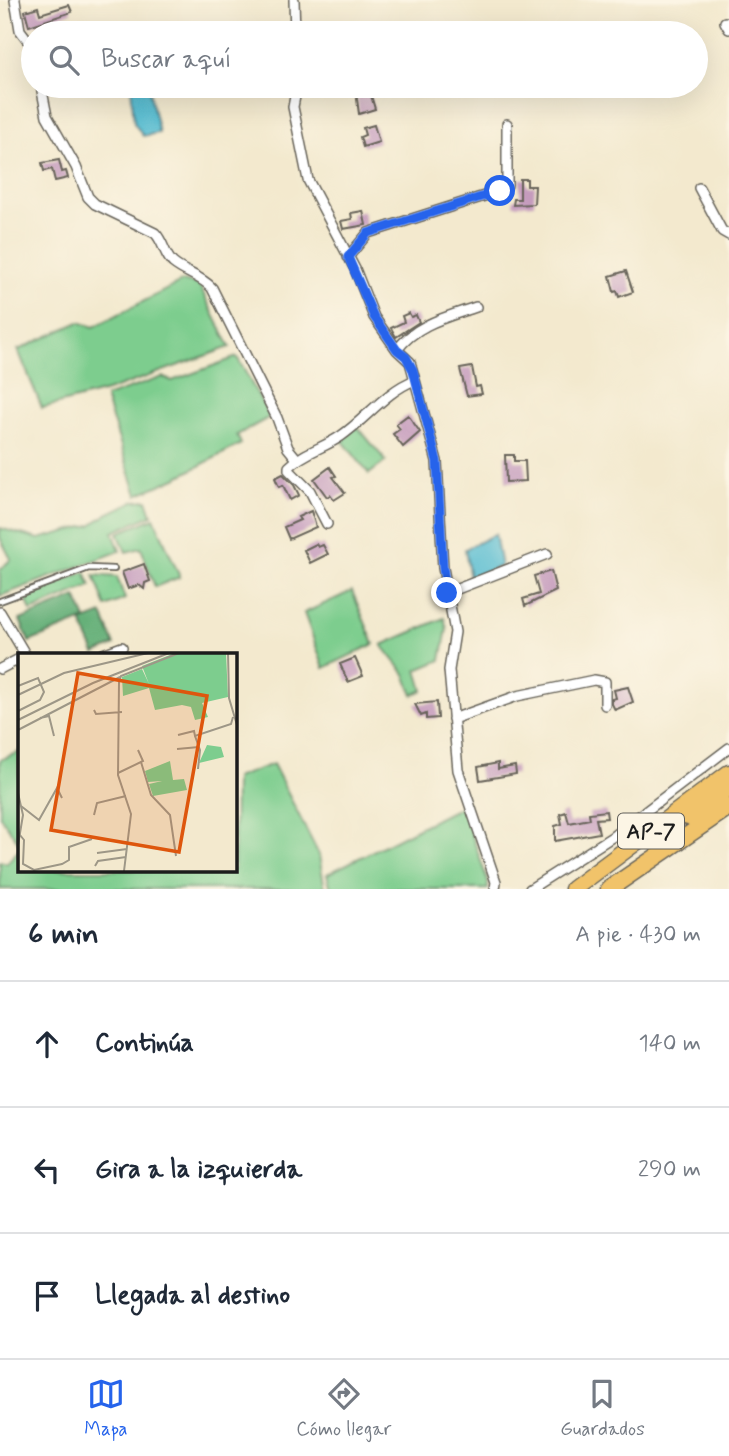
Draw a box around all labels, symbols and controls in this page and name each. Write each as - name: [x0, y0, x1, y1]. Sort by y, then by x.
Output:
- search box: [21, 21, 708, 98]
- icon: search: [45, 41, 83, 79]
- text: Buscar aquí: [101, 43, 232, 77]
- route start: [484, 175, 515, 206]
- route end: [431, 577, 462, 608]
- inset map: [18, 653, 236, 872]
- road number: AP-7: [618, 814, 684, 848]
- text: 6 min: [28, 915, 99, 954]
- text: A pie · 430 m: [575, 920, 701, 950]
- icon: ahead: [28, 1025, 66, 1063]
- text: Continúa: [95, 1027, 194, 1061]
- text: 140 m: [638, 1029, 701, 1059]
- icon: left: [28, 1151, 66, 1189]
- text: Gira a la izquierda: [95, 1153, 302, 1187]
- text: 290 m: [638, 1155, 701, 1185]
- icon: arrive: [28, 1277, 66, 1315]
- text: Llegada al destino: [95, 1279, 290, 1313]
- tab: Mapa: [84, 1375, 128, 1442]
- tab: Cómo llegar: [296, 1375, 391, 1442]
- tab: Guardados: [560, 1375, 645, 1442]

